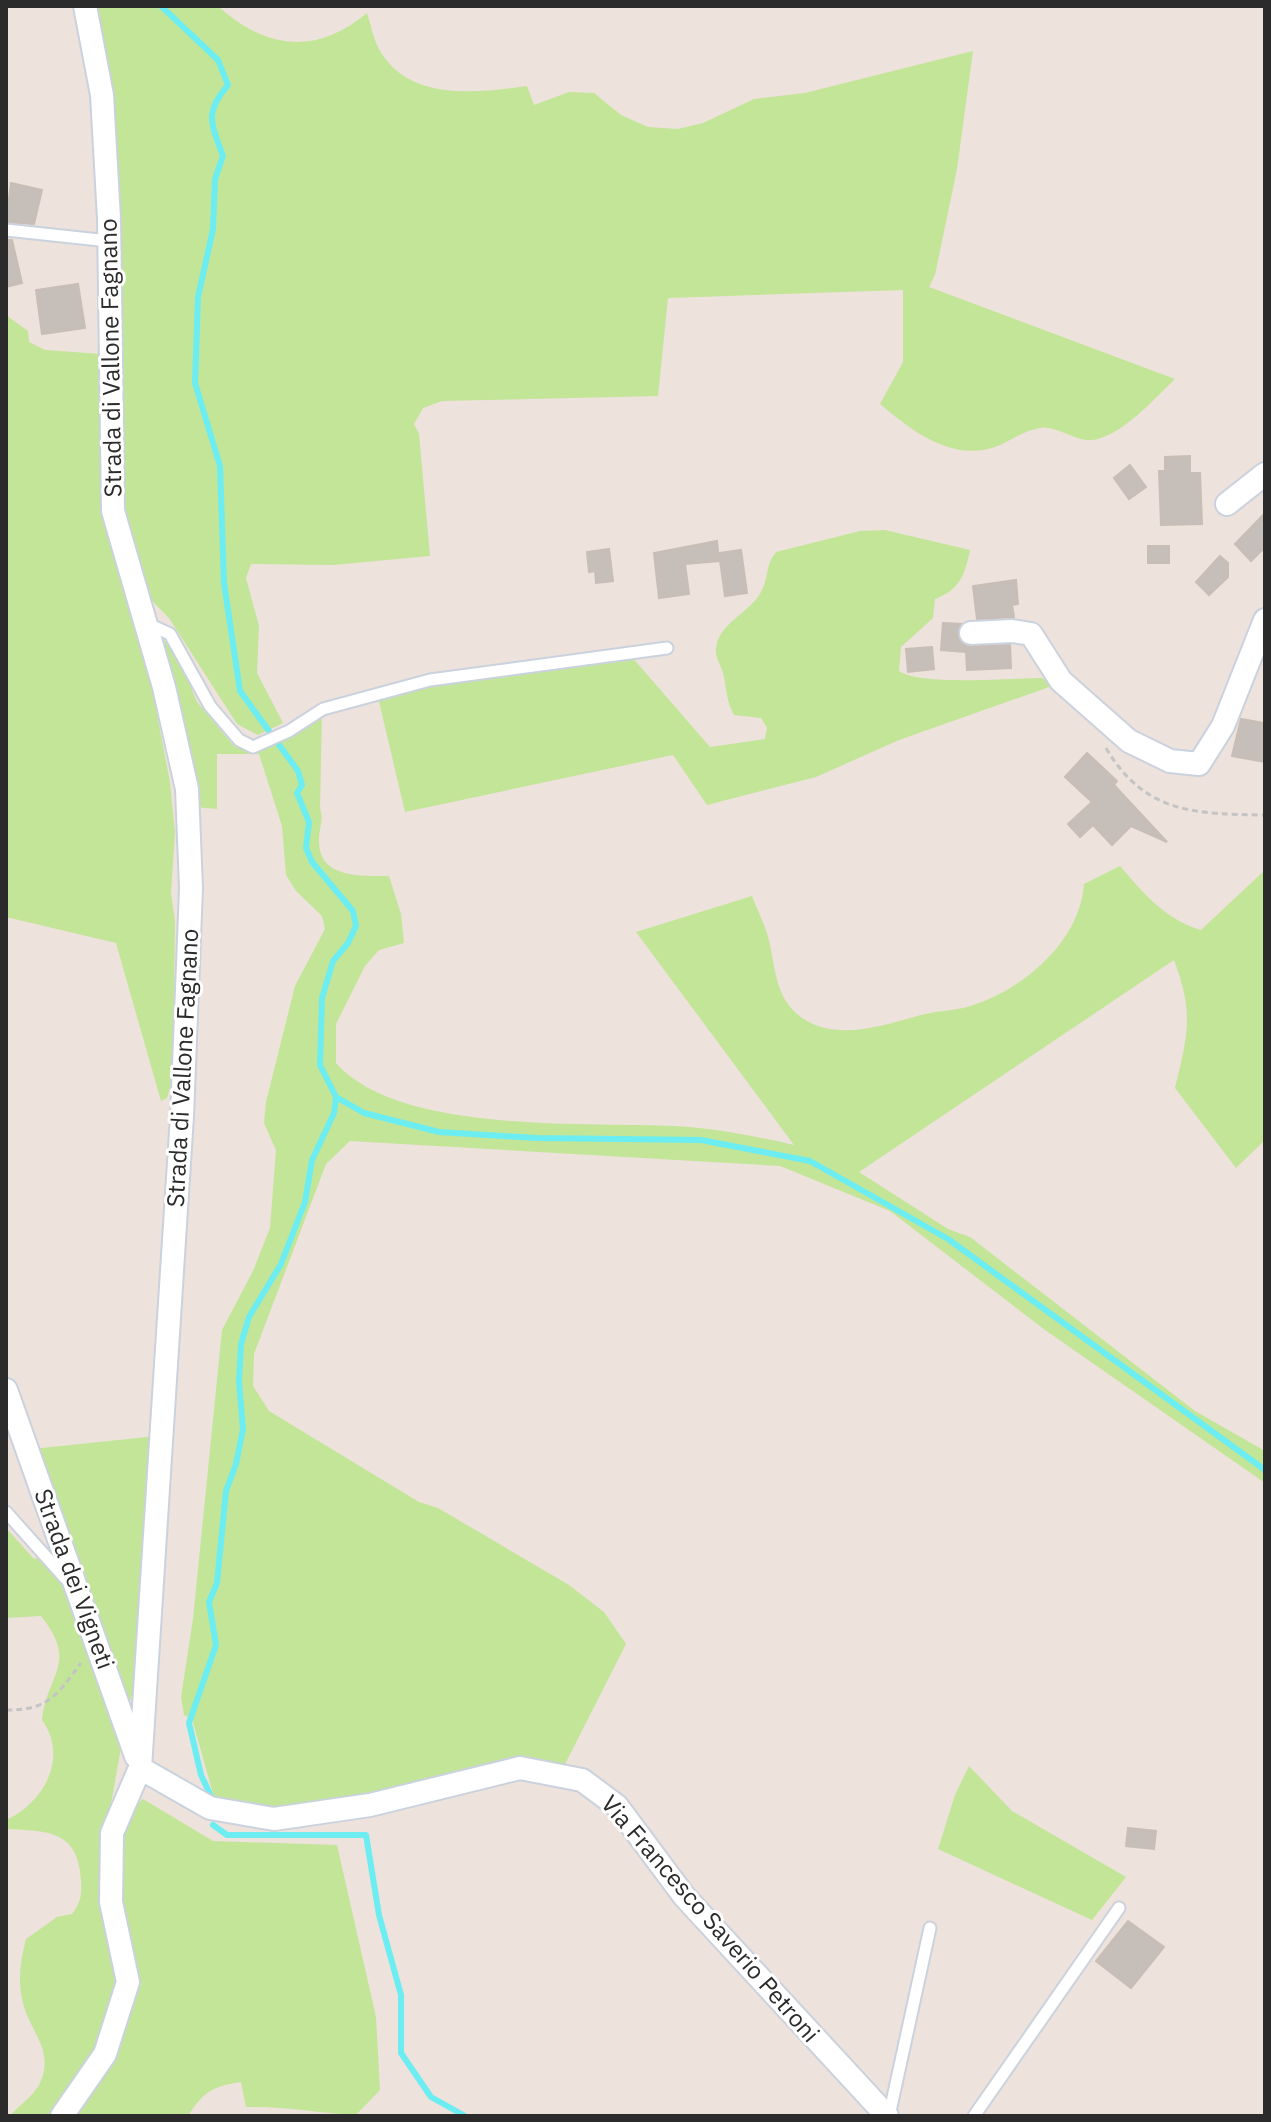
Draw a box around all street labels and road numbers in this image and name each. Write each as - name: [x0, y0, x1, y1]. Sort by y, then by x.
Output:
- street label: Strada di Vallone Fagnano: [92, 218, 128, 498]
- street label: Strada di Vallone Fagnano: [159, 928, 205, 1208]
- street label: Strada dei Vigneti: [27, 1484, 122, 1673]
- street label: Via Francesco Saverio Petroni: [594, 1788, 827, 2049]

